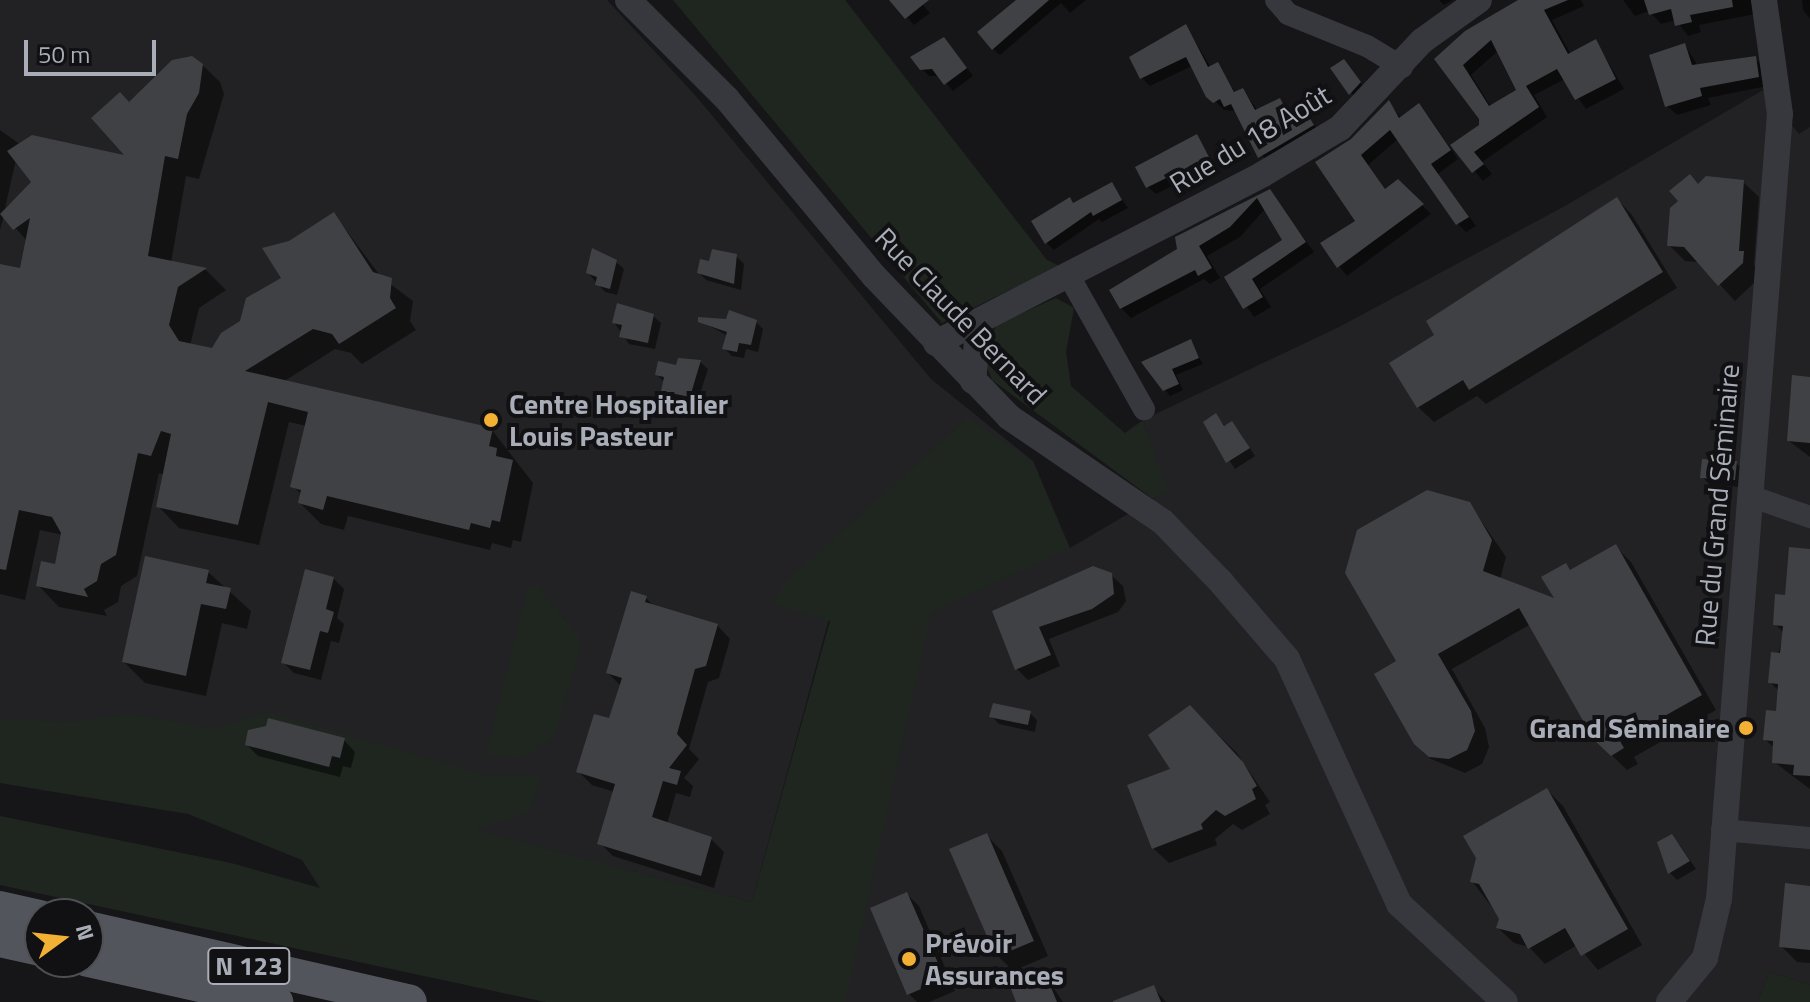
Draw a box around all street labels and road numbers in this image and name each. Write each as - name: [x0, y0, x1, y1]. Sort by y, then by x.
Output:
- street label: Rue du 18 Août: [1163, 78, 1337, 200]
- street label: Rue Claude Bernard: [868, 221, 1054, 411]
- street label: Rue du Grand Séminaire: [1688, 363, 1746, 647]
- road number: N 123: [207, 944, 291, 988]

